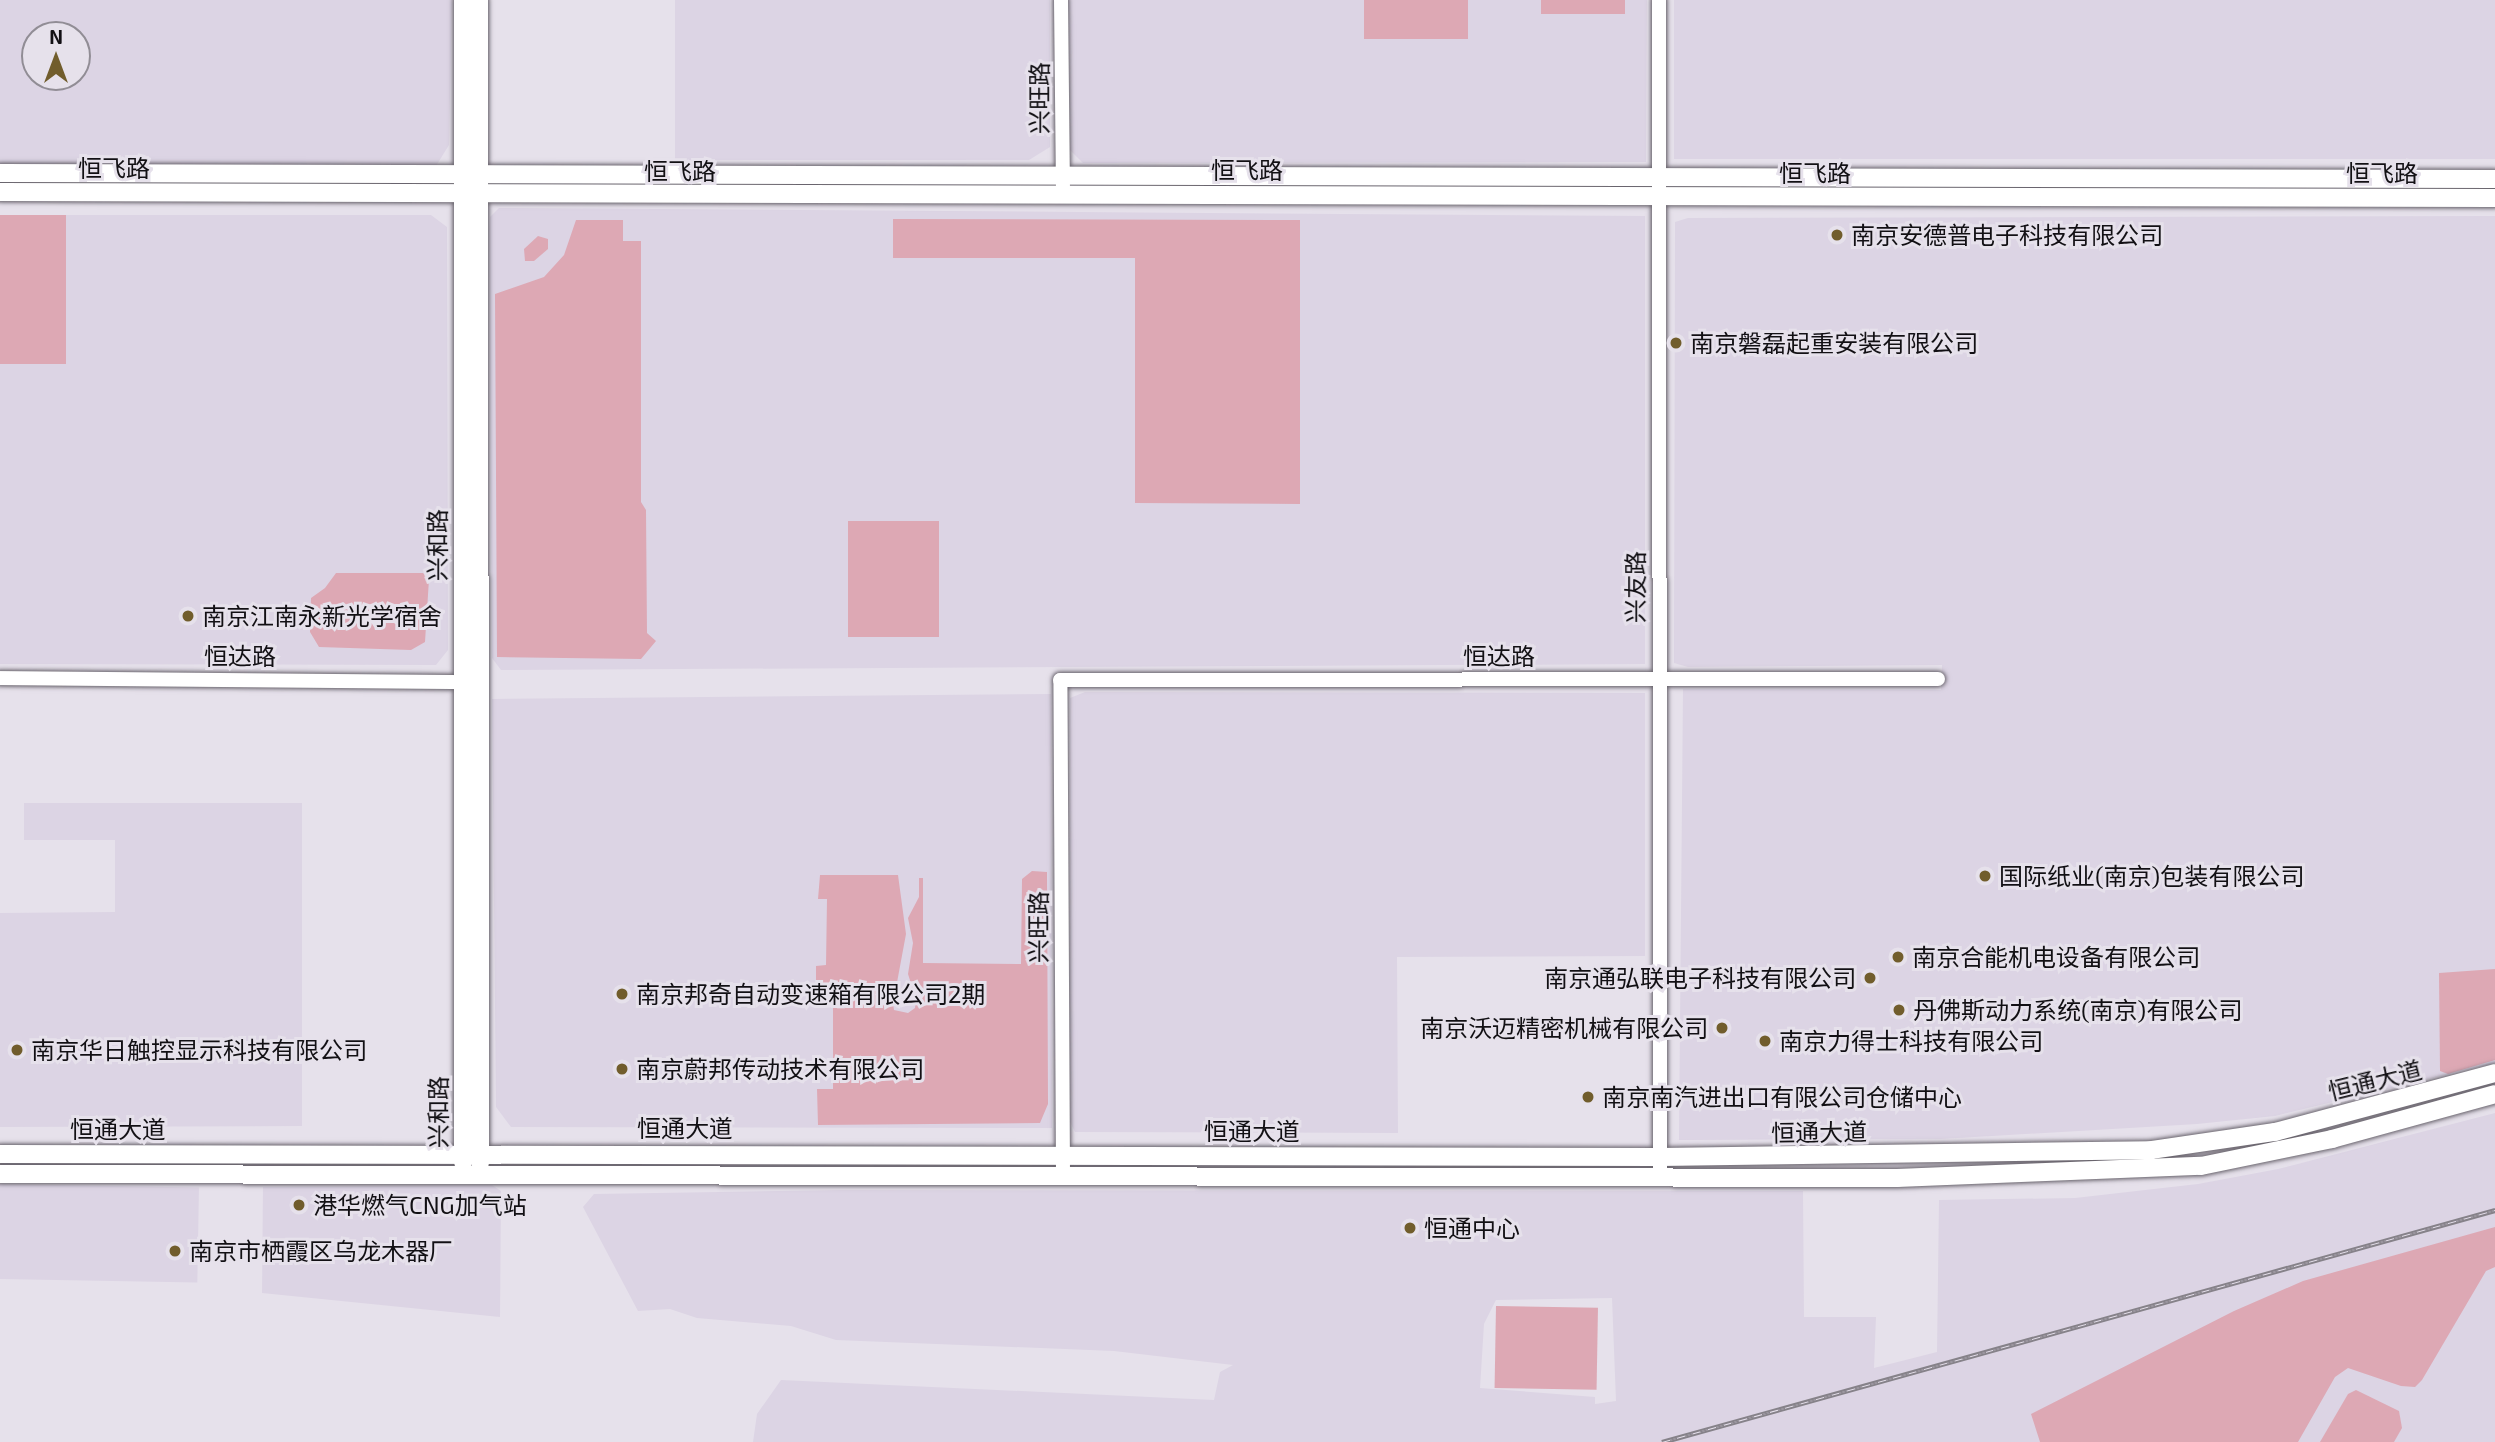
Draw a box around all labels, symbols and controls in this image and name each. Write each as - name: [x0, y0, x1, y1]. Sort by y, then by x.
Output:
- north arrow: [21, 21, 91, 91]
- text: N: [49, 25, 63, 48]
- street label: 兴旺路: [1025, 62, 1053, 134]
- street label: 恒飞路: [78, 154, 150, 182]
- street label: 恒飞路: [1211, 156, 1283, 184]
- street label: 恒飞路: [644, 157, 716, 185]
- street label: 恒飞路: [1779, 159, 1851, 187]
- street label: 恒飞路: [2346, 159, 2418, 187]
- place label: 南京安德普电子科技有限公司: [1851, 221, 2163, 249]
- marker: 南京安德普电子科技有限公司: [1829, 227, 1845, 243]
- place label: 南京磐磊起重安装有限公司: [1690, 329, 1978, 357]
- marker: 南京磐磊起重安装有限公司: [1668, 335, 1684, 351]
- street label: 兴和路: [423, 509, 451, 581]
- street label: 兴友路: [1621, 551, 1649, 623]
- place label: 南京江南永新光学宿舍: [202, 602, 442, 630]
- marker: 南京江南永新光学宿舍: [180, 608, 196, 624]
- street label: 恒达路: [204, 642, 276, 670]
- street label: 恒达路: [1463, 642, 1535, 670]
- place label: 国际纸业(南京)包装有限公司: [1999, 862, 2304, 890]
- marker: 国际纸业(南京)包装有限公司: [1977, 868, 1993, 884]
- street label: 兴旺路: [1024, 891, 1052, 963]
- place label: 南京合能机电设备有限公司: [1912, 943, 2200, 971]
- marker: 南京合能机电设备有限公司: [1890, 949, 1906, 965]
- place label: 南京通弘联电子科技有限公司: [1544, 964, 1856, 992]
- marker: 南京通弘联电子科技有限公司: [1862, 970, 1878, 986]
- place label: 南京邦奇自动变速箱有限公司2期: [636, 980, 985, 1008]
- marker: 南京邦奇自动变速箱有限公司2期: [614, 986, 630, 1002]
- place label: 丹佛斯动力系统(南京)有限公司: [1913, 996, 2242, 1024]
- marker: 丹佛斯动力系统(南京)有限公司: [1891, 1002, 1907, 1018]
- place label: 南京沃迈精密机械有限公司: [1420, 1014, 1708, 1042]
- marker: 南京沃迈精密机械有限公司: [1714, 1020, 1730, 1036]
- place label: 南京力得士科技有限公司: [1779, 1027, 2043, 1055]
- marker: 南京力得士科技有限公司: [1757, 1033, 1773, 1049]
- place label: 南京华日触控显示科技有限公司: [31, 1036, 367, 1064]
- marker: 南京华日触控显示科技有限公司: [9, 1042, 25, 1058]
- street label: 恒通大道: [2325, 1054, 2425, 1106]
- place label: 南京蔚邦传动技术有限公司: [636, 1055, 924, 1083]
- marker: 南京蔚邦传动技术有限公司: [614, 1061, 630, 1077]
- street label: 兴和路: [424, 1076, 452, 1148]
- place label: 南京南汽进出口有限公司仓储中心: [1602, 1083, 1962, 1111]
- marker: 南京南汽进出口有限公司仓储中心: [1580, 1089, 1596, 1105]
- street label: 恒通大道: [637, 1114, 733, 1142]
- street label: 恒通大道: [70, 1115, 166, 1143]
- street label: 恒通大道: [1204, 1117, 1300, 1145]
- street label: 恒通大道: [1771, 1117, 1867, 1147]
- place label: 港华燃气CNG加气站: [313, 1191, 527, 1219]
- marker: 港华燃气CNG加气站: [291, 1197, 307, 1213]
- place label: 恒通中心: [1424, 1214, 1520, 1242]
- marker: 恒通中心: [1402, 1220, 1418, 1236]
- place label: 南京市栖霞区乌龙木器厂: [189, 1237, 453, 1265]
- marker: 南京市栖霞区乌龙木器厂: [167, 1243, 183, 1259]

